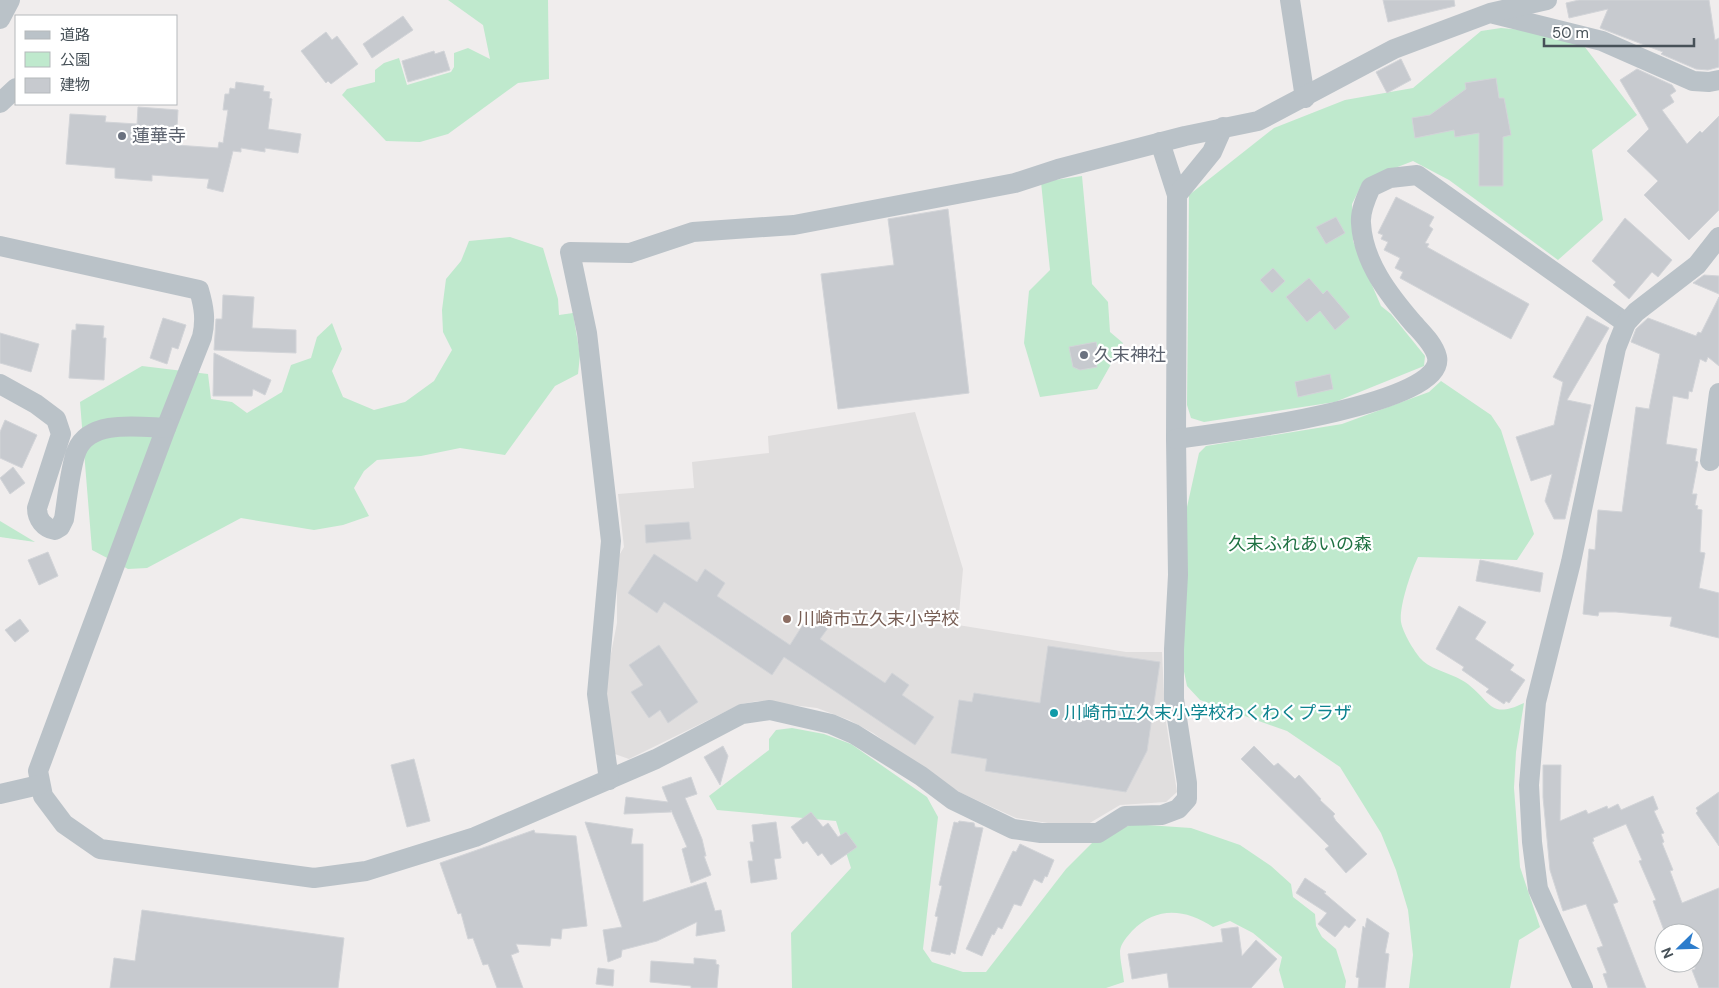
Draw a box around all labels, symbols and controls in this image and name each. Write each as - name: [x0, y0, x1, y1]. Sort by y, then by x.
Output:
- legend: [15, 15, 178, 105]
- scale bar: [1544, 15, 1694, 47]
- text: 50 m: [1552, 23, 1589, 43]
- text: 道路: [60, 25, 90, 45]
- text: 公園: [60, 50, 90, 70]
- text: 建物: [60, 75, 90, 95]
- place label: 蓮華寺: [132, 124, 186, 148]
- marker: 蓮華寺: [116, 130, 128, 142]
- place label: 久末神社: [1094, 343, 1166, 367]
- marker: 久末神社: [1078, 349, 1090, 361]
- park label: 久末ふれあいの森: [1228, 532, 1372, 556]
- place label: 川崎市立久末小学校: [797, 607, 959, 631]
- marker: 川崎市立久末小学校: [781, 613, 793, 625]
- place label: 川崎市立久末小学校わくわくプラザ: [1064, 701, 1352, 725]
- marker: 川崎市立久末小学校わくわくプラザ: [1048, 707, 1060, 719]
- north arrow: [1654, 923, 1704, 973]
- text: N: [1657, 945, 1677, 961]

